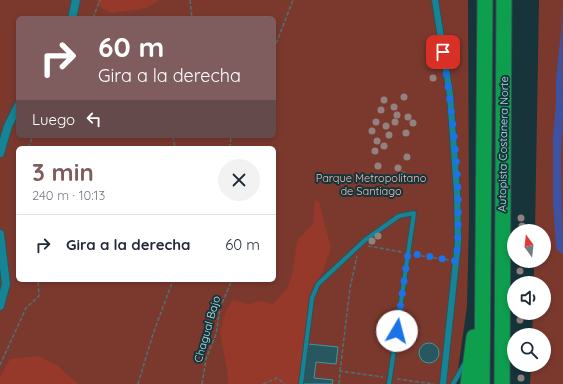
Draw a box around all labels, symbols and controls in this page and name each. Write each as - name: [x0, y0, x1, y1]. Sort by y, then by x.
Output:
- text: 60 m: [98, 29, 164, 64]
- icon: right: [32, 32, 84, 84]
- pin: [426, 35, 460, 69]
- icon: arrive: [432, 41, 454, 63]
- text: Gira a la derecha: [98, 64, 241, 87]
- street label: Autopista Costanera Norte: [495, 76, 511, 212]
- icon: left: [83, 108, 105, 130]
- text: Luego: [32, 110, 75, 129]
- text: 3 min: [32, 157, 94, 187]
- button: close: [218, 159, 260, 201]
- park label: Parque Metropolitano de Santiago: [316, 171, 427, 198]
- text: 240 m · 10:13: [32, 187, 105, 203]
- north arrow: [507, 224, 551, 268]
- map controls: [507, 224, 551, 372]
- icon: right: [32, 234, 54, 256]
- text: Gira a la derecha: [66, 235, 191, 254]
- text: 60 m: [225, 235, 260, 254]
- button: sound: [507, 276, 551, 320]
- street label: Chagual Bajo: [191, 294, 223, 364]
- position arrow: [376, 310, 418, 352]
- button: search: [507, 328, 551, 372]

